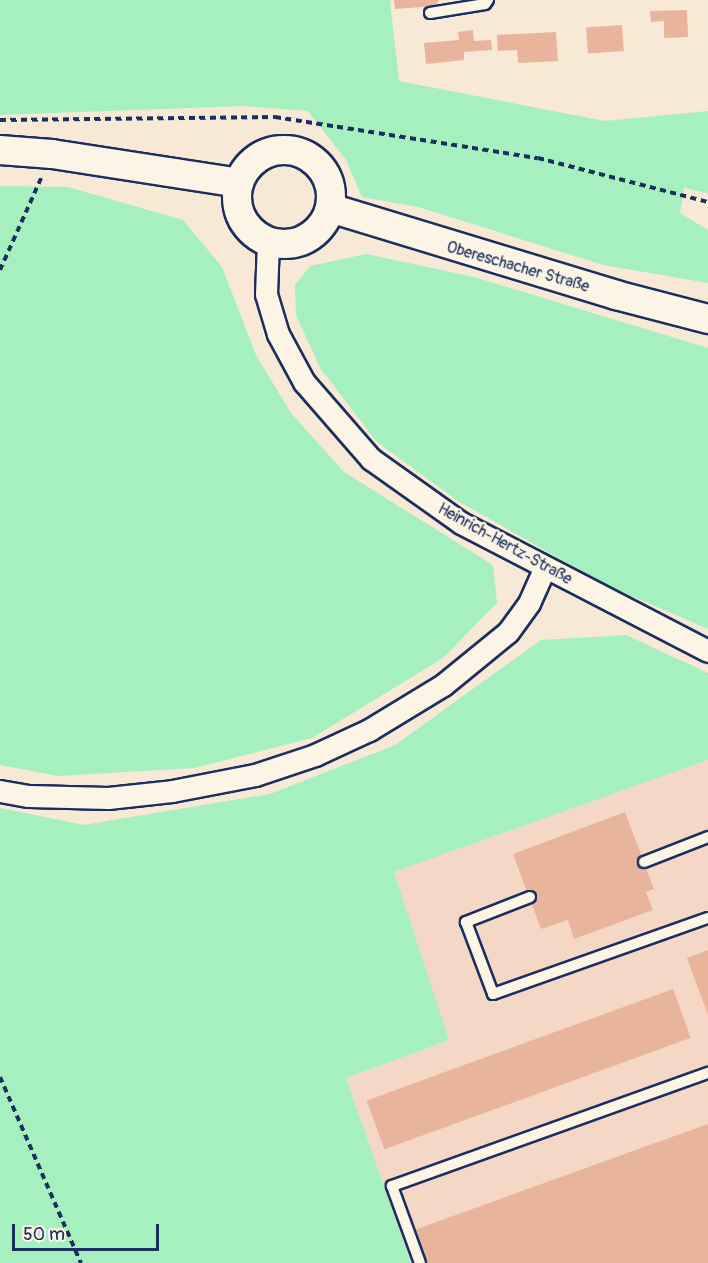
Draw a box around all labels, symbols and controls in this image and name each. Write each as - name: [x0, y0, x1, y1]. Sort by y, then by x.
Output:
- street label: Obereschacher Straße: [444, 237, 592, 297]
- street label: Heinrich-Hertz-Straße: [435, 499, 575, 589]
- scale bar: [15, 1212, 162, 1250]
- text: 50 m: [23, 1223, 65, 1246]

